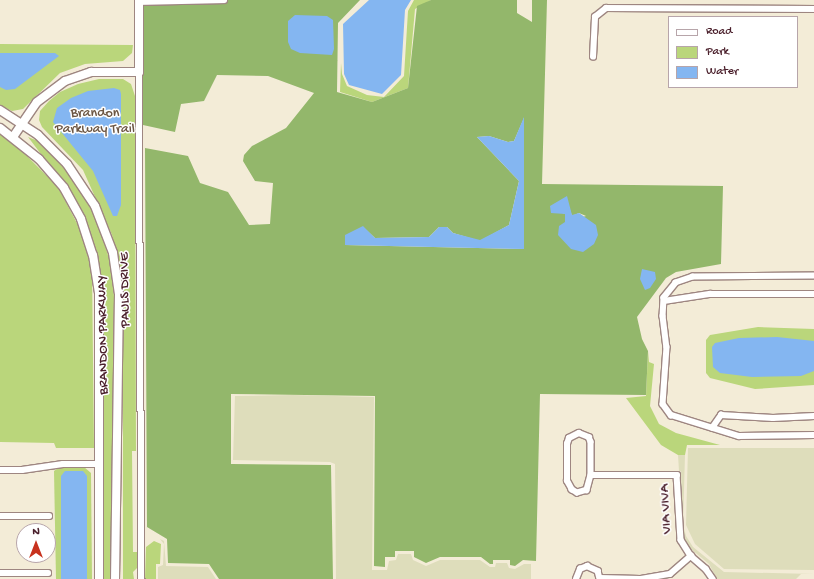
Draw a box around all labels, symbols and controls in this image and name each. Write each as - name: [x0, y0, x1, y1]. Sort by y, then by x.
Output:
- legend: [668, 16, 798, 88]
- text: Road: [706, 25, 732, 39]
- text: Park: [706, 45, 729, 59]
- text: Water: [706, 65, 738, 79]
- park label: Brandon Parkway Trail: [55, 106, 135, 138]
- street label: PAULS DRIVE: [117, 252, 135, 328]
- street label: BRANDON PARKWAY: [95, 275, 113, 395]
- street label: VIA VIVA: [657, 484, 677, 534]
- north arrow: [16, 523, 56, 563]
- text: N: [32, 526, 40, 538]

